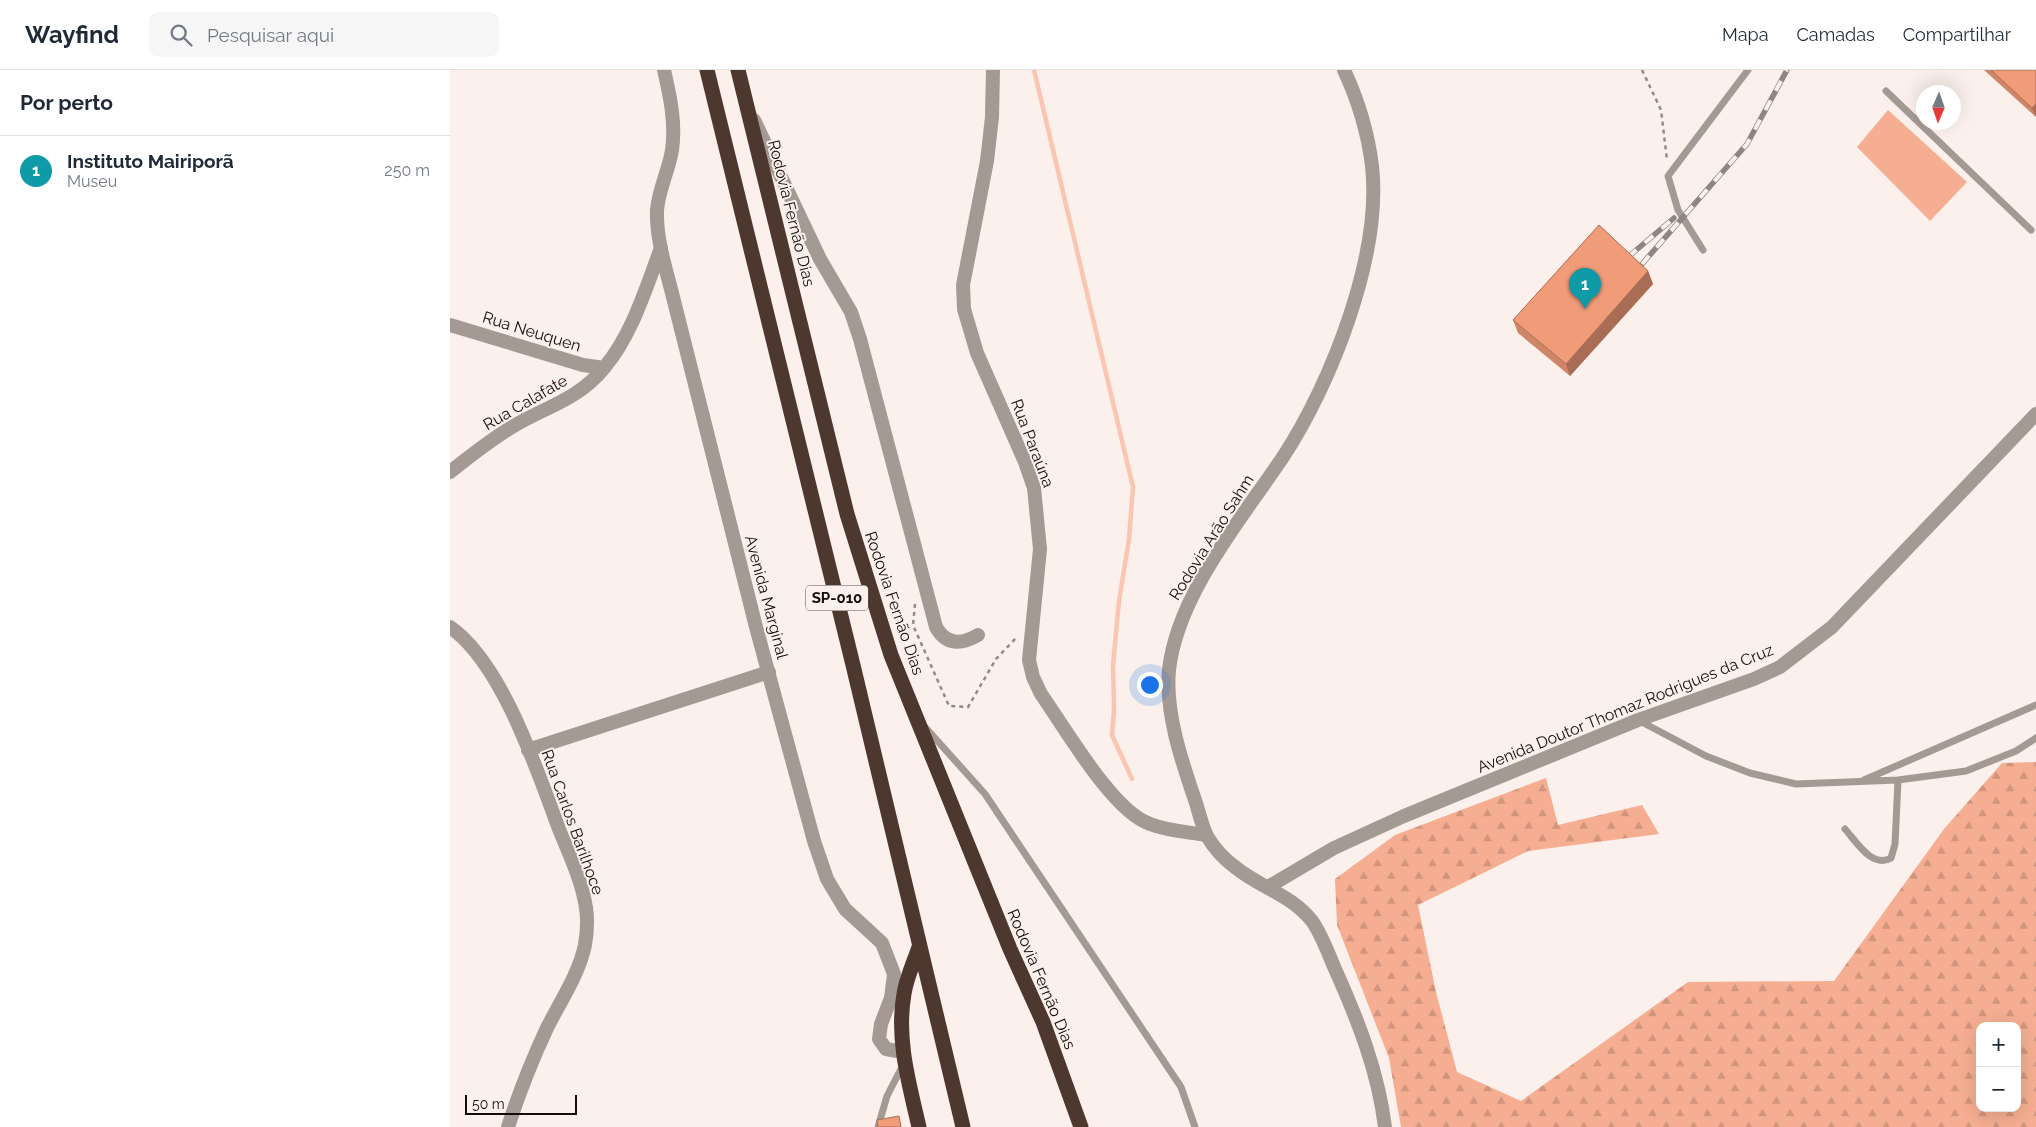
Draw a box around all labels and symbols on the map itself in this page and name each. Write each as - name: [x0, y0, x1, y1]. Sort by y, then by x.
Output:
- north arrow: [1916, 85, 1961, 130]
- street label: Rodovia Fernão Dias: [764, 138, 819, 289]
- pin: 1: [1569, 268, 1601, 309]
- street label: Rua Neuquen: [480, 308, 583, 355]
- street label: Rua Calafate: [480, 371, 571, 434]
- street label: Rua Paraúna: [1007, 396, 1058, 490]
- street label: Rodovia Arão Sahm: [1165, 471, 1258, 604]
- street label: Rodovia Fernão Dias: [861, 529, 928, 678]
- street label: Avenida Marginal: [741, 533, 792, 662]
- road number: SP-010: [806, 586, 868, 610]
- street label: Avenida Doutor Thomaz Rodrigues da Cruz: [1474, 640, 1776, 777]
- your location: [1137, 672, 1163, 698]
- street label: Rua Carlos Barilhoce: [537, 747, 608, 897]
- street label: Rodovia Fernão Dias: [1003, 906, 1080, 1052]
- scale bar: [465, 1092, 578, 1115]

